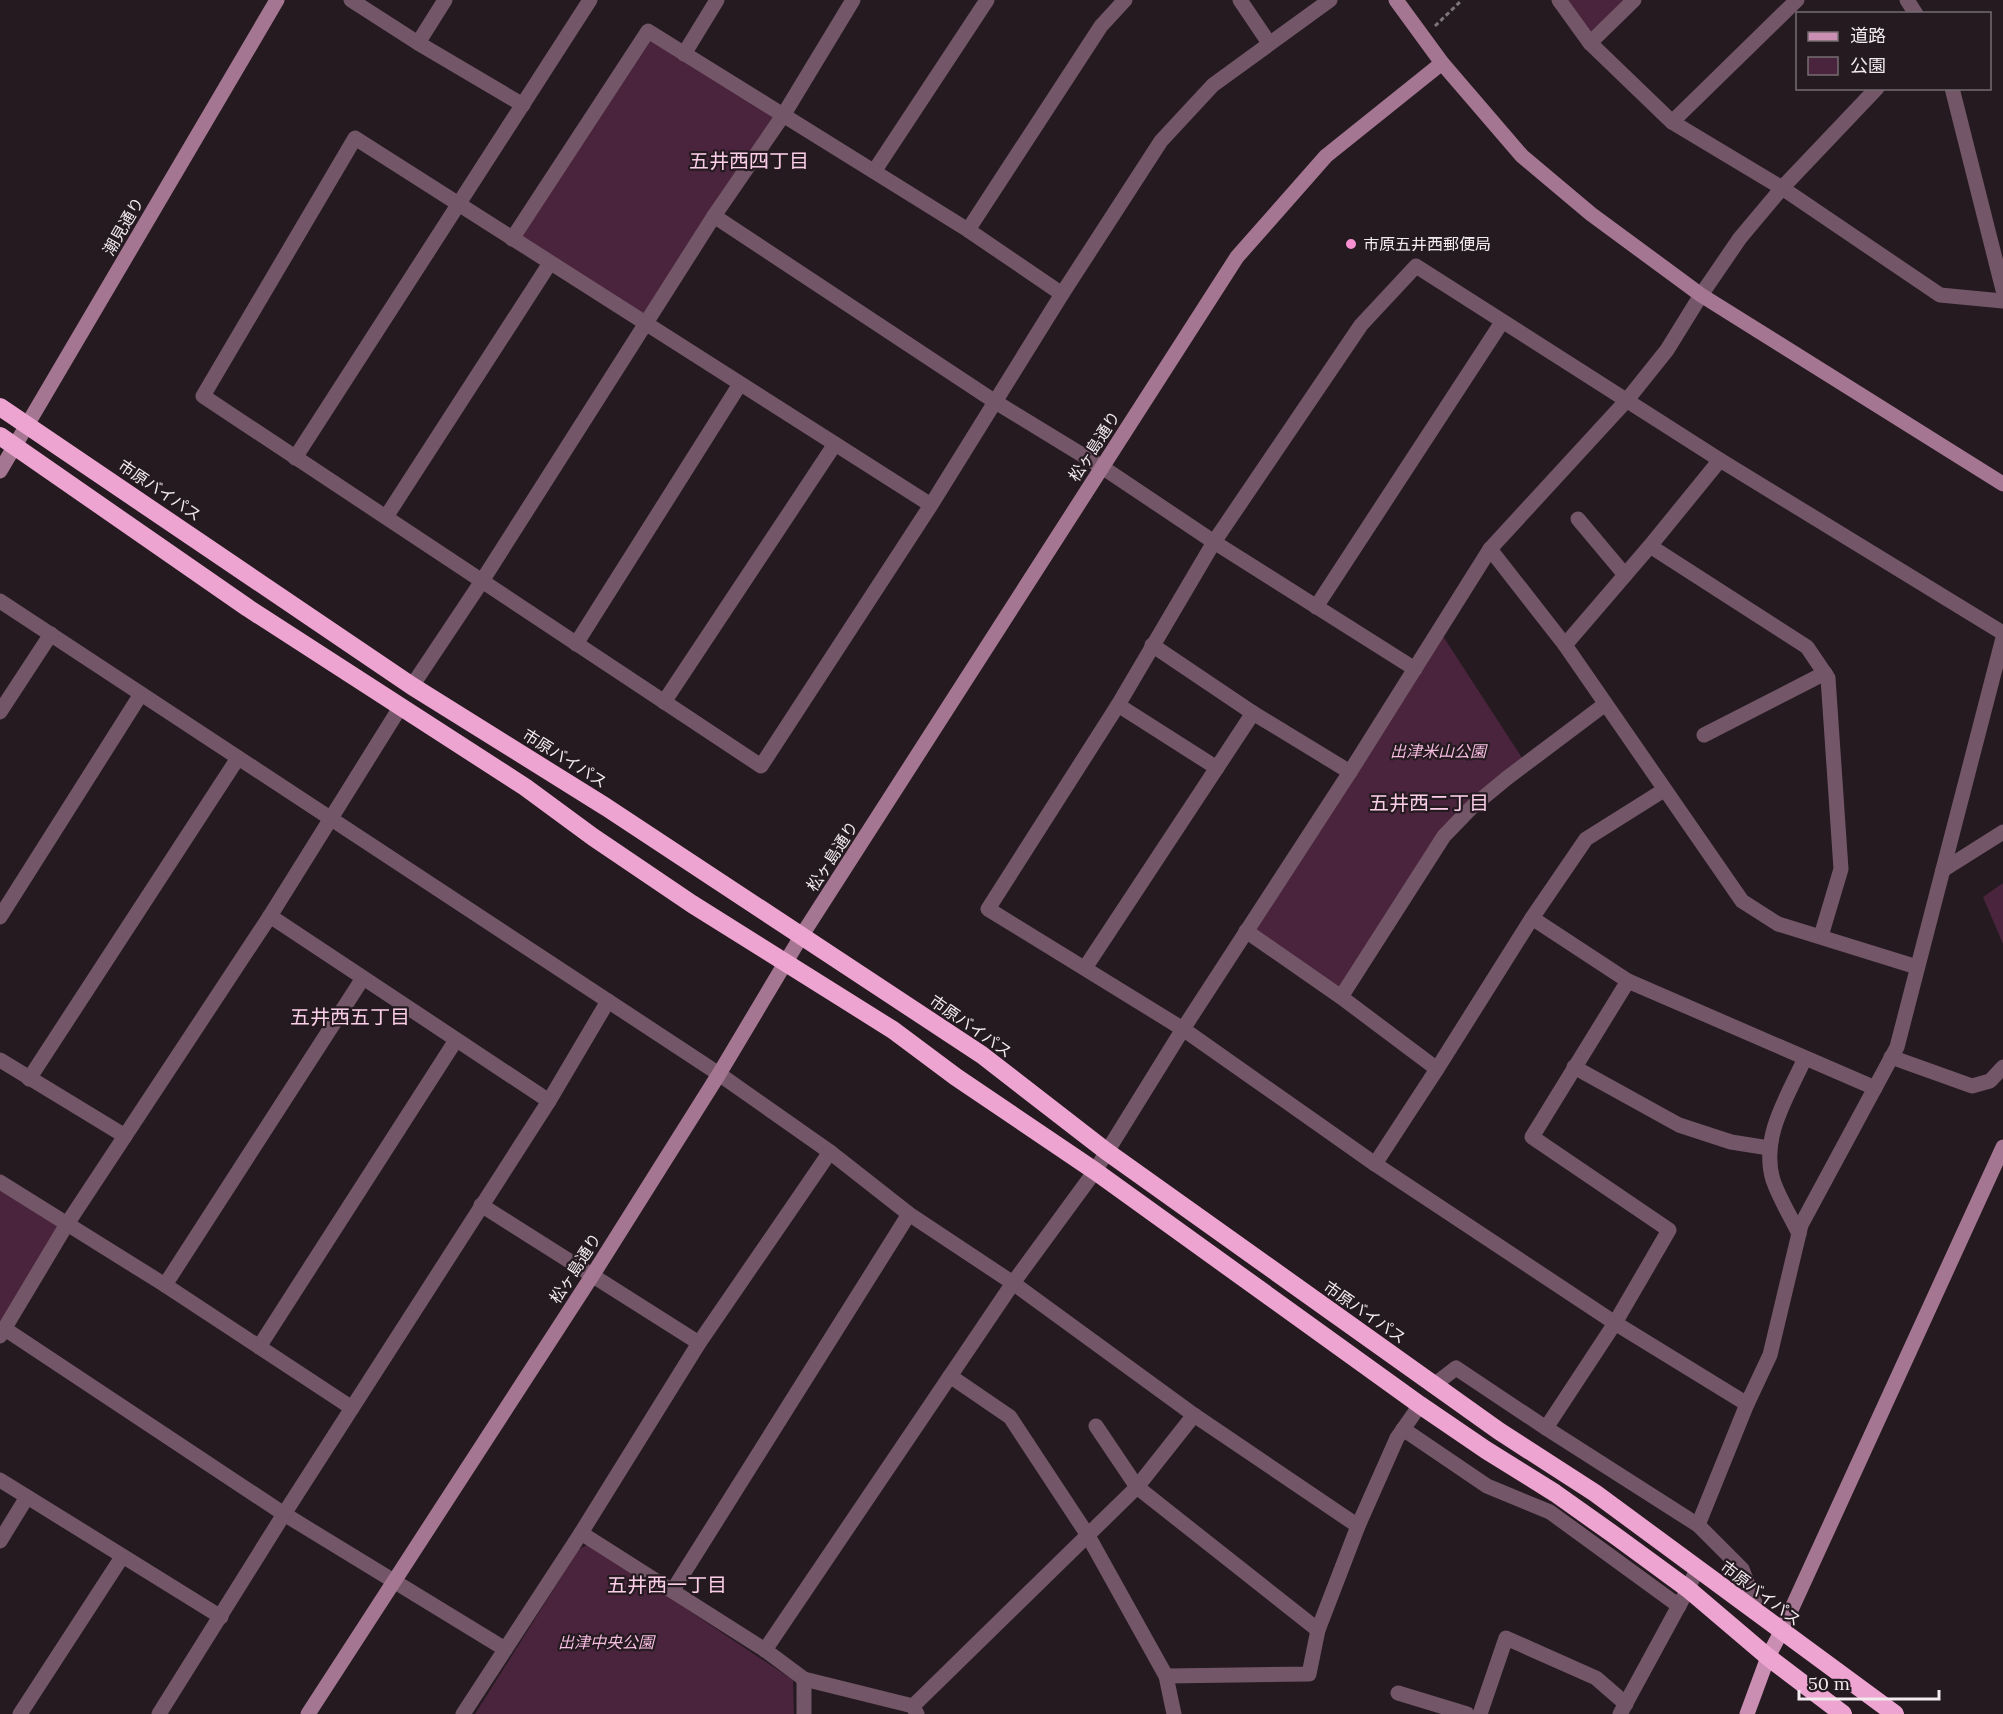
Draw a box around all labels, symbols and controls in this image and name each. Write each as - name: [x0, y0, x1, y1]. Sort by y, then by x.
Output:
- legend: [1796, 12, 1991, 90]
- text: 道路: [1850, 24, 1886, 47]
- text: 公園: [1850, 54, 1886, 77]
- district label: 五井西四丁目: [689, 148, 809, 173]
- street label: 潮見通り: [98, 193, 148, 259]
- place label: 市原五井西郵便局: [1363, 234, 1491, 254]
- marker: 市原五井西郵便局: [1344, 237, 1358, 251]
- street label: 松ヶ島通り: [1064, 407, 1124, 485]
- street label: 市原バイパス: [115, 455, 205, 525]
- street label: 市原バイパス: [519, 724, 611, 792]
- park label: 出津米山公園: [1390, 741, 1488, 761]
- district label: 五井西二丁目: [1369, 790, 1489, 815]
- street label: 松ヶ島通り: [802, 817, 862, 895]
- street label: 市原バイパス: [926, 990, 1016, 1062]
- district label: 五井西五丁目: [290, 1004, 410, 1029]
- street label: 松ヶ島通り: [545, 1229, 605, 1307]
- street label: 市原バイパス: [1320, 1276, 1410, 1348]
- street label: 市原バイパス: [1717, 1556, 1805, 1630]
- district label: 五井西一丁目: [607, 1572, 727, 1597]
- park label: 出津中央公園: [558, 1632, 656, 1652]
- scale bar: [1799, 1663, 1938, 1701]
- text: 50 m: [1808, 1672, 1850, 1695]

